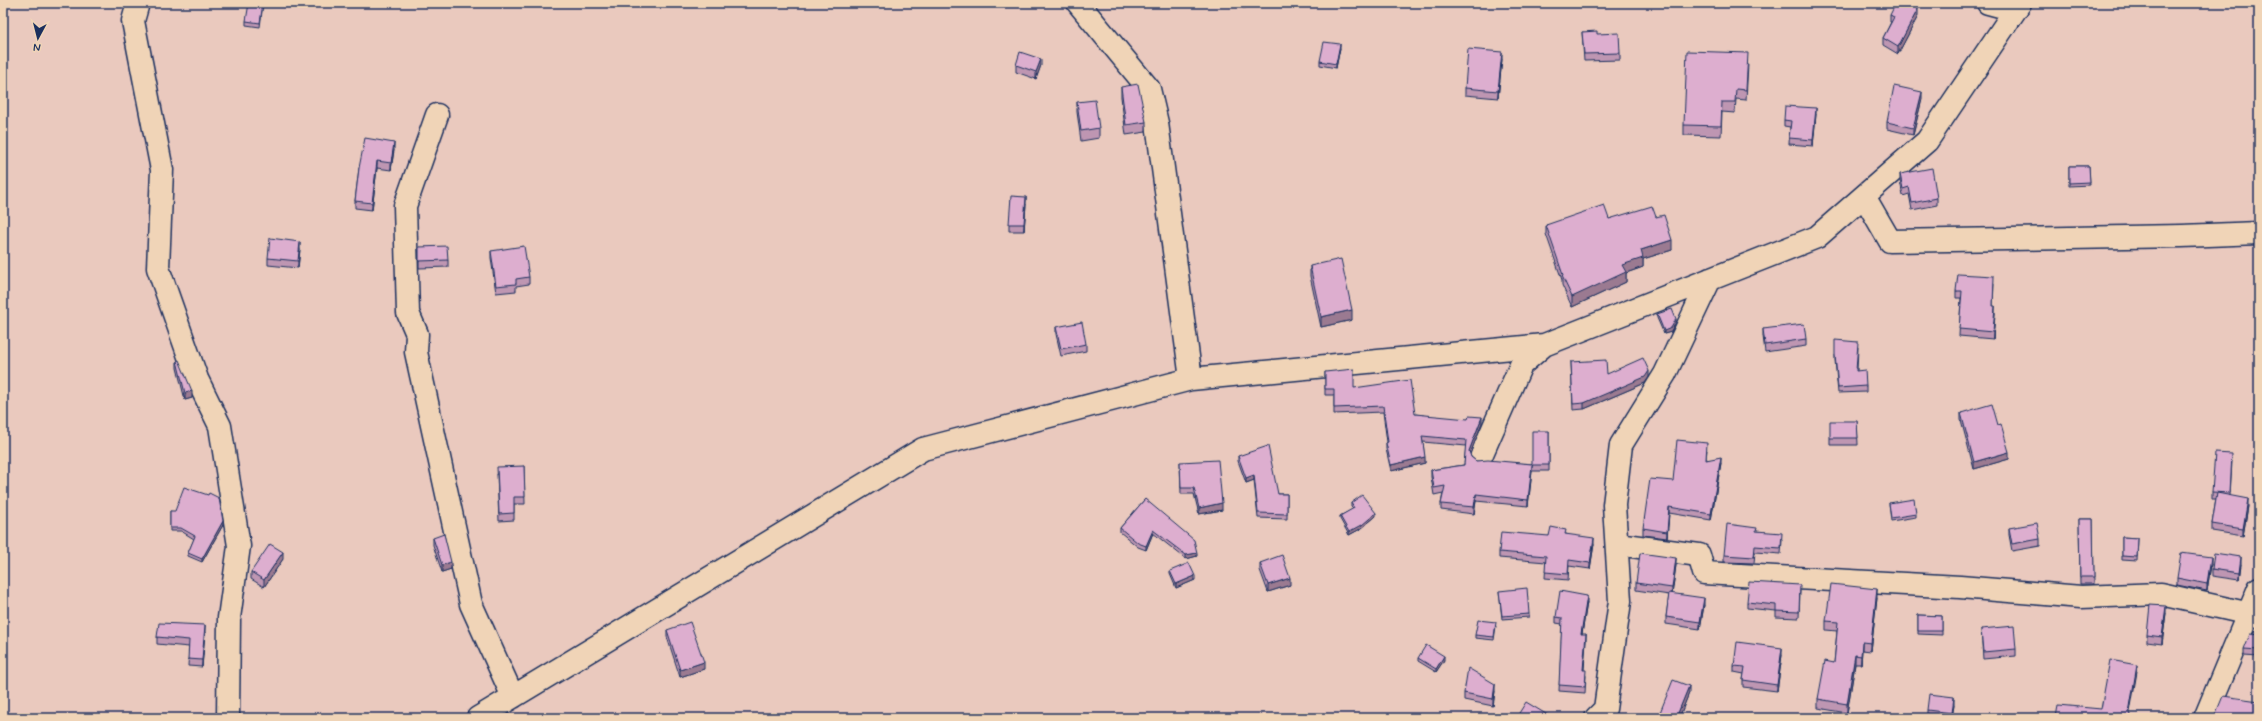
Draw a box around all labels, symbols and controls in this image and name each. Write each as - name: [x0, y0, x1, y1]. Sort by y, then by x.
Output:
- north arrow: [18, 18, 58, 58]
- text: N: [32, 40, 41, 54]

